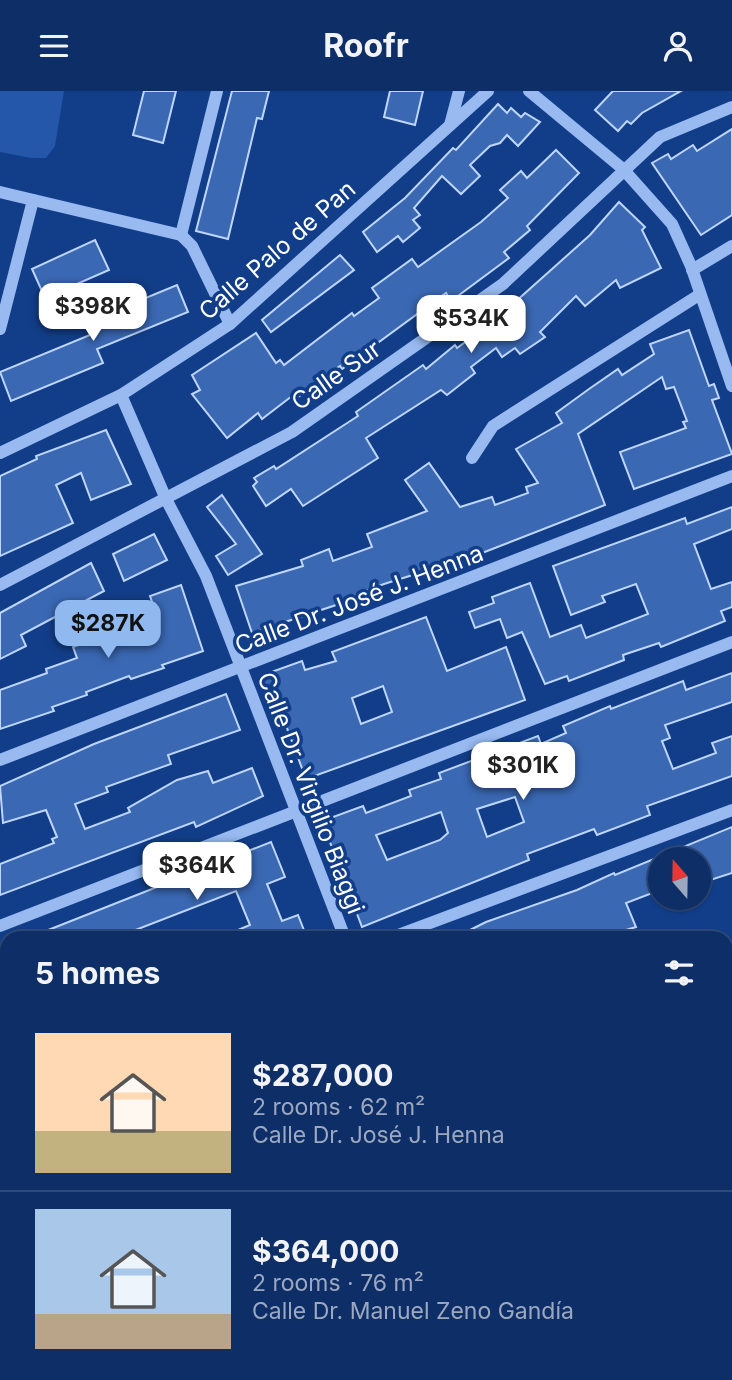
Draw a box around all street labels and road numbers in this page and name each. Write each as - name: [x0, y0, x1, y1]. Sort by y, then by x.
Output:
- street label: Calle Palo de Pan: [193, 174, 361, 326]
- street label: Calle Sur: [286, 334, 386, 416]
- street label: Calle Dr. José J. Henna: [231, 538, 487, 660]
- street label: Calle Dr. Virgilio Biaggi: [252, 668, 370, 918]

